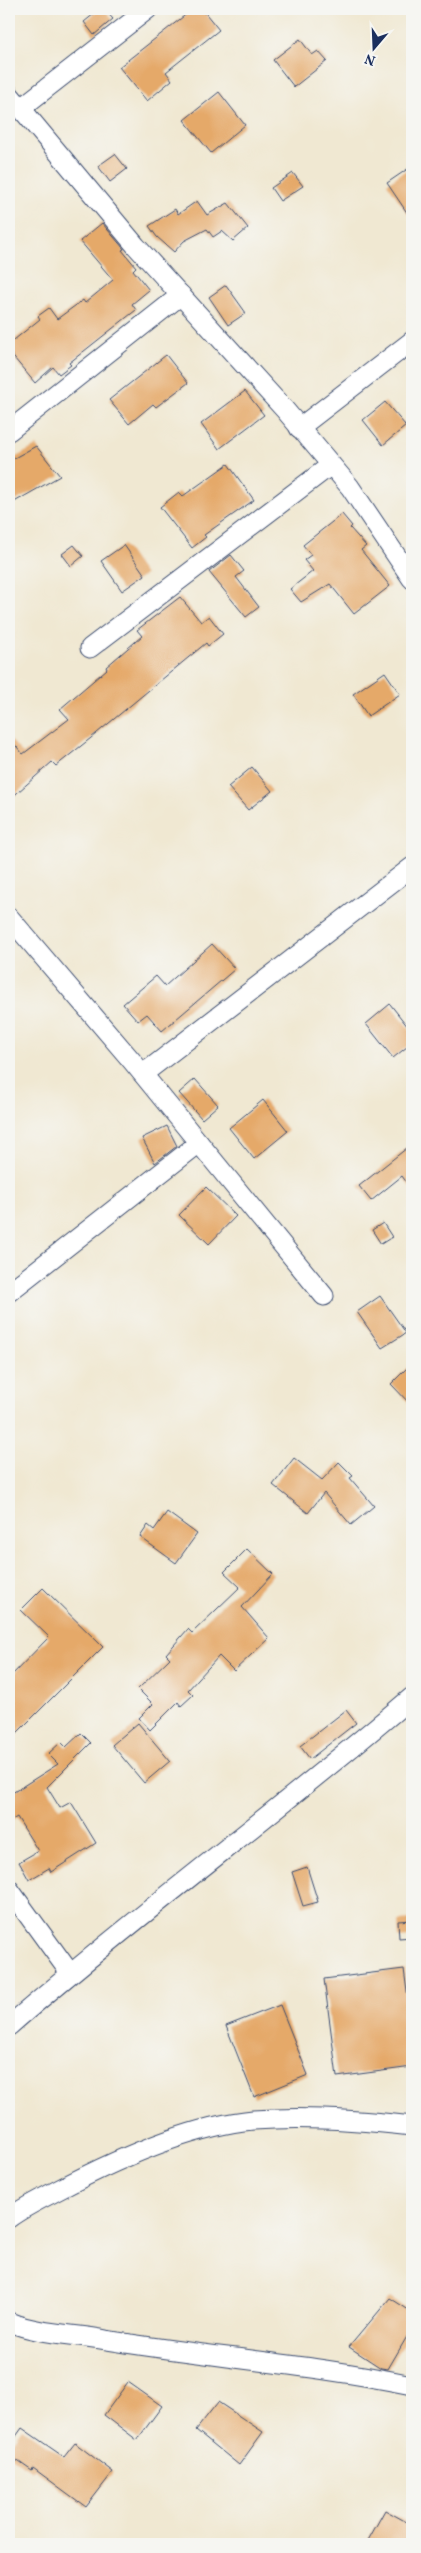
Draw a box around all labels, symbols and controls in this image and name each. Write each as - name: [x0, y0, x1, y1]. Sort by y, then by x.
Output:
- north arrow: [348, 22, 398, 72]
- text: N: [362, 48, 378, 70]

